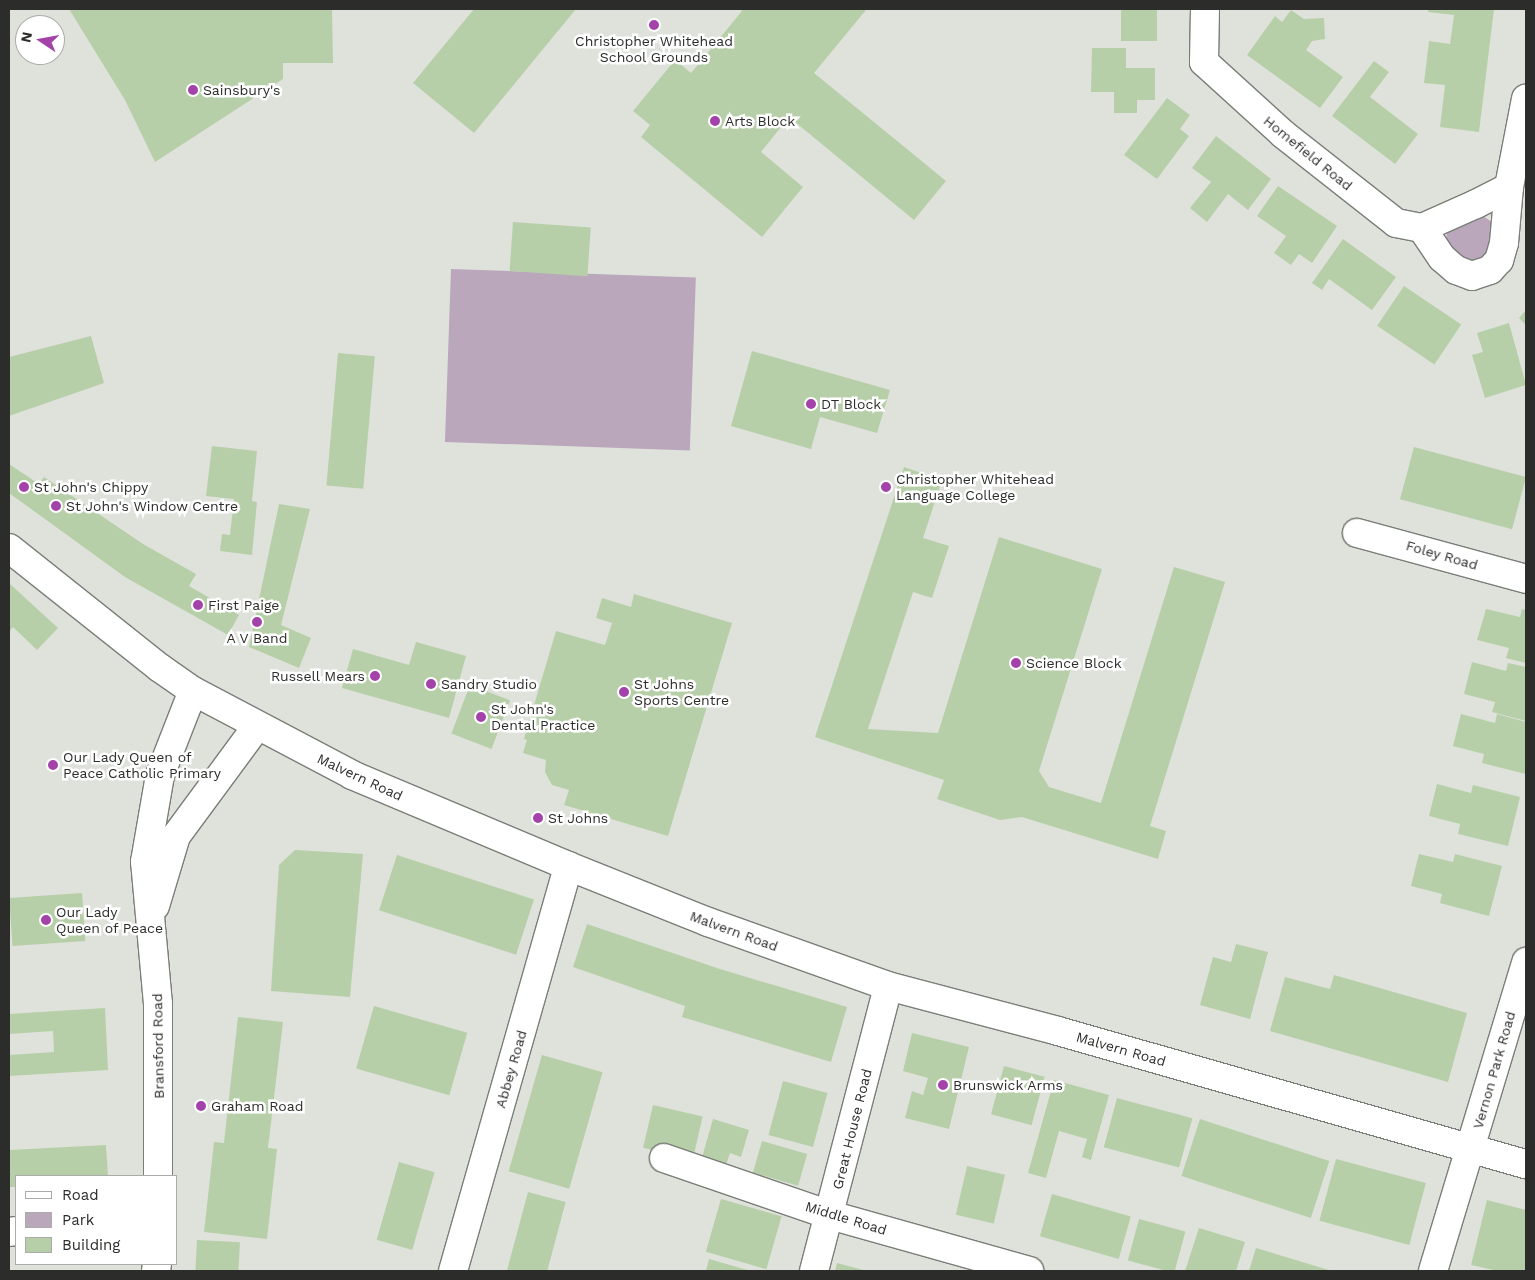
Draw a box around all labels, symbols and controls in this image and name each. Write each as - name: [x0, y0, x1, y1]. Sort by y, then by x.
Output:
- north arrow: [15, 15, 65, 65]
- marker: Christopher Whitehead School Grounds: [648, 19, 660, 31]
- text: N: [17, 30, 35, 44]
- place label: Christopher Whitehead School Grounds: [575, 33, 733, 65]
- place label: Sainsbury's: [203, 82, 280, 98]
- marker: Sainsbury's: [187, 84, 199, 96]
- street label: Homefield Road: [1260, 112, 1356, 194]
- place label: Arts Block: [725, 113, 795, 129]
- marker: Arts Block: [709, 115, 721, 127]
- place label: DT Block: [821, 396, 882, 412]
- marker: DT Block: [805, 398, 817, 410]
- place label: Christopher Whitehead Language College: [896, 471, 1055, 504]
- place label: St John's Chippy: [34, 479, 149, 495]
- marker: St John's Chippy: [18, 481, 30, 493]
- marker: Christopher Whitehead Language College: [880, 481, 892, 493]
- place label: St John's Window Centre: [66, 498, 239, 514]
- marker: St John's Window Centre: [50, 500, 62, 512]
- street label: Foley Road: [1404, 537, 1480, 573]
- place label: First Paige: [208, 597, 279, 613]
- marker: First Paige: [192, 599, 204, 611]
- marker: A V Band: [251, 616, 263, 628]
- place label: A V Band: [226, 630, 288, 646]
- place label: Science Block: [1026, 655, 1122, 671]
- marker: Science Block: [1010, 657, 1022, 669]
- place label: Russell Mears: [270, 668, 365, 684]
- marker: Russell Mears: [369, 670, 381, 682]
- place label: Sandry Studio: [441, 676, 537, 692]
- place label: St Johns Sports Centre: [634, 676, 729, 709]
- marker: Sandry Studio: [425, 678, 437, 690]
- marker: St Johns Sports Centre: [618, 686, 630, 698]
- place label: St John's Dental Practice: [491, 701, 596, 734]
- marker: St John's Dental Practice: [475, 711, 487, 723]
- place label: Our Lady Queen of Peace Catholic Primary: [63, 749, 221, 782]
- street label: Malvern Road: [315, 750, 405, 804]
- marker: Our Lady Queen of Peace Catholic Primary: [47, 759, 59, 771]
- place label: St Johns: [548, 810, 609, 826]
- marker: St Johns: [532, 812, 544, 824]
- place label: Our Lady Queen of Peace: [56, 904, 164, 936]
- street label: Malvern Road: [688, 907, 780, 955]
- marker: Our Lady Queen of Peace: [40, 914, 52, 926]
- street label: Bransford Road: [149, 993, 167, 1099]
- street label: Vernon Park Road: [1469, 1009, 1519, 1131]
- street label: Abbey Road: [492, 1028, 530, 1110]
- street label: Malvern Road: [1074, 1028, 1168, 1070]
- street label: Great House Road: [829, 1067, 875, 1191]
- place label: Brunswick Arms: [953, 1077, 1064, 1093]
- marker: Brunswick Arms: [937, 1079, 949, 1091]
- place label: Graham Road: [211, 1098, 303, 1114]
- marker: Graham Road: [195, 1100, 207, 1112]
- legend: [15, 1175, 178, 1265]
- text: Road: [62, 1186, 99, 1204]
- street label: Middle Road: [803, 1198, 889, 1238]
- text: Park: [62, 1211, 94, 1229]
- text: Building: [62, 1236, 120, 1254]

